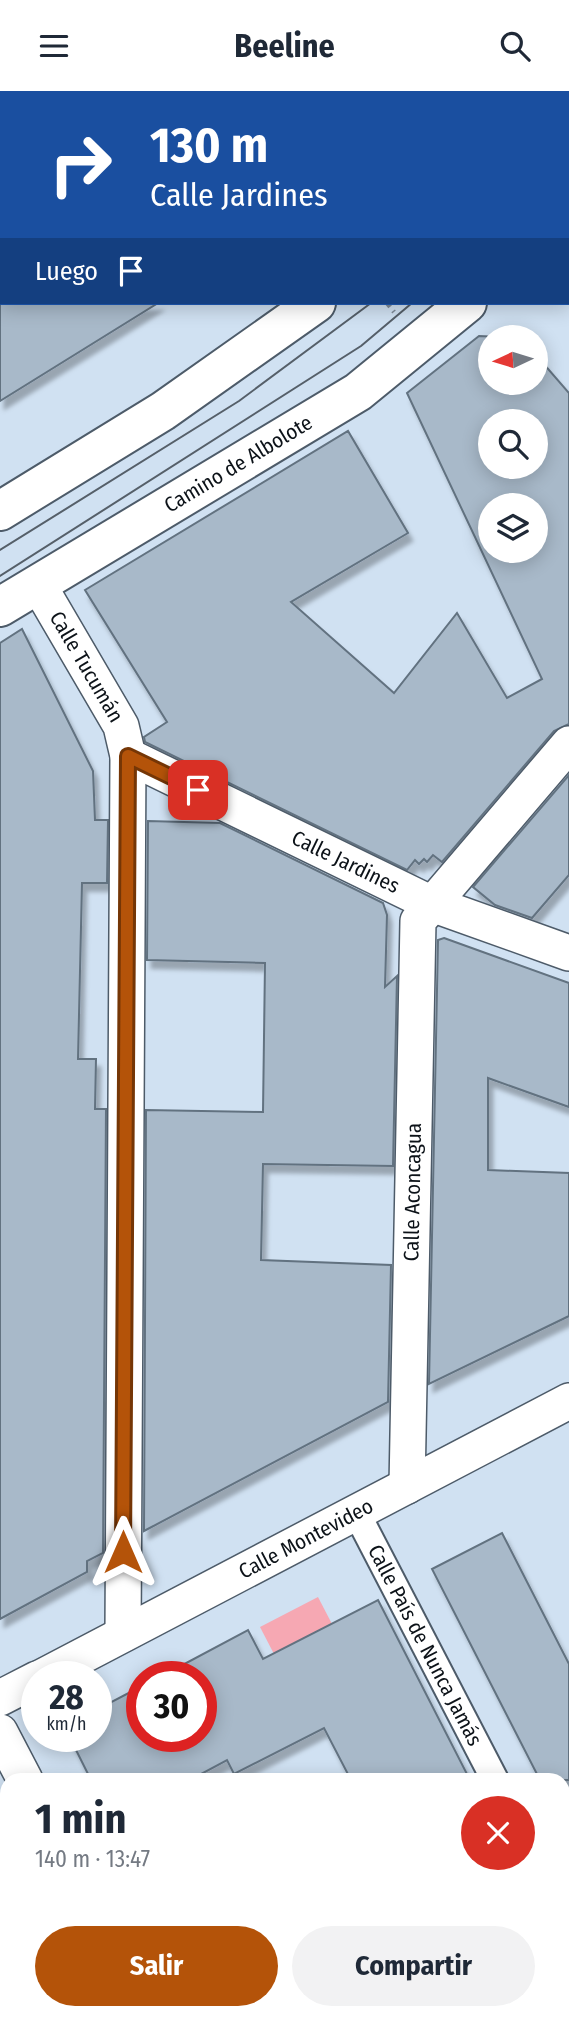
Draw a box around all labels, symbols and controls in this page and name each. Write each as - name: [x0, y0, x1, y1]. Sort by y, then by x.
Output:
- icon: menu: [35, 27, 73, 65]
- text: Beeline: [234, 27, 335, 65]
- icon: search: [496, 27, 534, 65]
- text: 130 m: [150, 116, 268, 175]
- icon: right: [35, 119, 126, 210]
- text: Calle Jardines: [150, 176, 328, 214]
- icon: arrive: [112, 252, 150, 290]
- text: Luego: [35, 256, 98, 287]
- north arrow: [478, 325, 548, 395]
- map controls: [478, 325, 548, 563]
- street label: Camino de Albolote: [160, 409, 317, 518]
- button: search: [478, 409, 548, 479]
- button: layers: [478, 493, 548, 563]
- street label: Calle Tucumán: [44, 607, 129, 727]
- pin: [168, 760, 228, 820]
- icon: arrive: [179, 771, 217, 809]
- street label: Calle Jardines: [287, 825, 404, 899]
- street label: Calle Aconcagua: [398, 1123, 427, 1262]
- street label: Calle Montevideo: [234, 1493, 378, 1585]
- position arrow: [86, 1515, 160, 1589]
- street label: Calle País de Nunca Jamás: [362, 1540, 488, 1750]
- speed limit sign: 30: [126, 1661, 217, 1752]
- text: 28: [49, 1676, 84, 1718]
- text: km/h: [46, 1713, 87, 1735]
- text: 1 min: [35, 1794, 126, 1844]
- button: close: [461, 1796, 535, 1870]
- text: 140 m · 13:47: [35, 1845, 150, 1873]
- button: Salir: [35, 1926, 278, 2006]
- button: Compartir: [292, 1926, 535, 2006]

